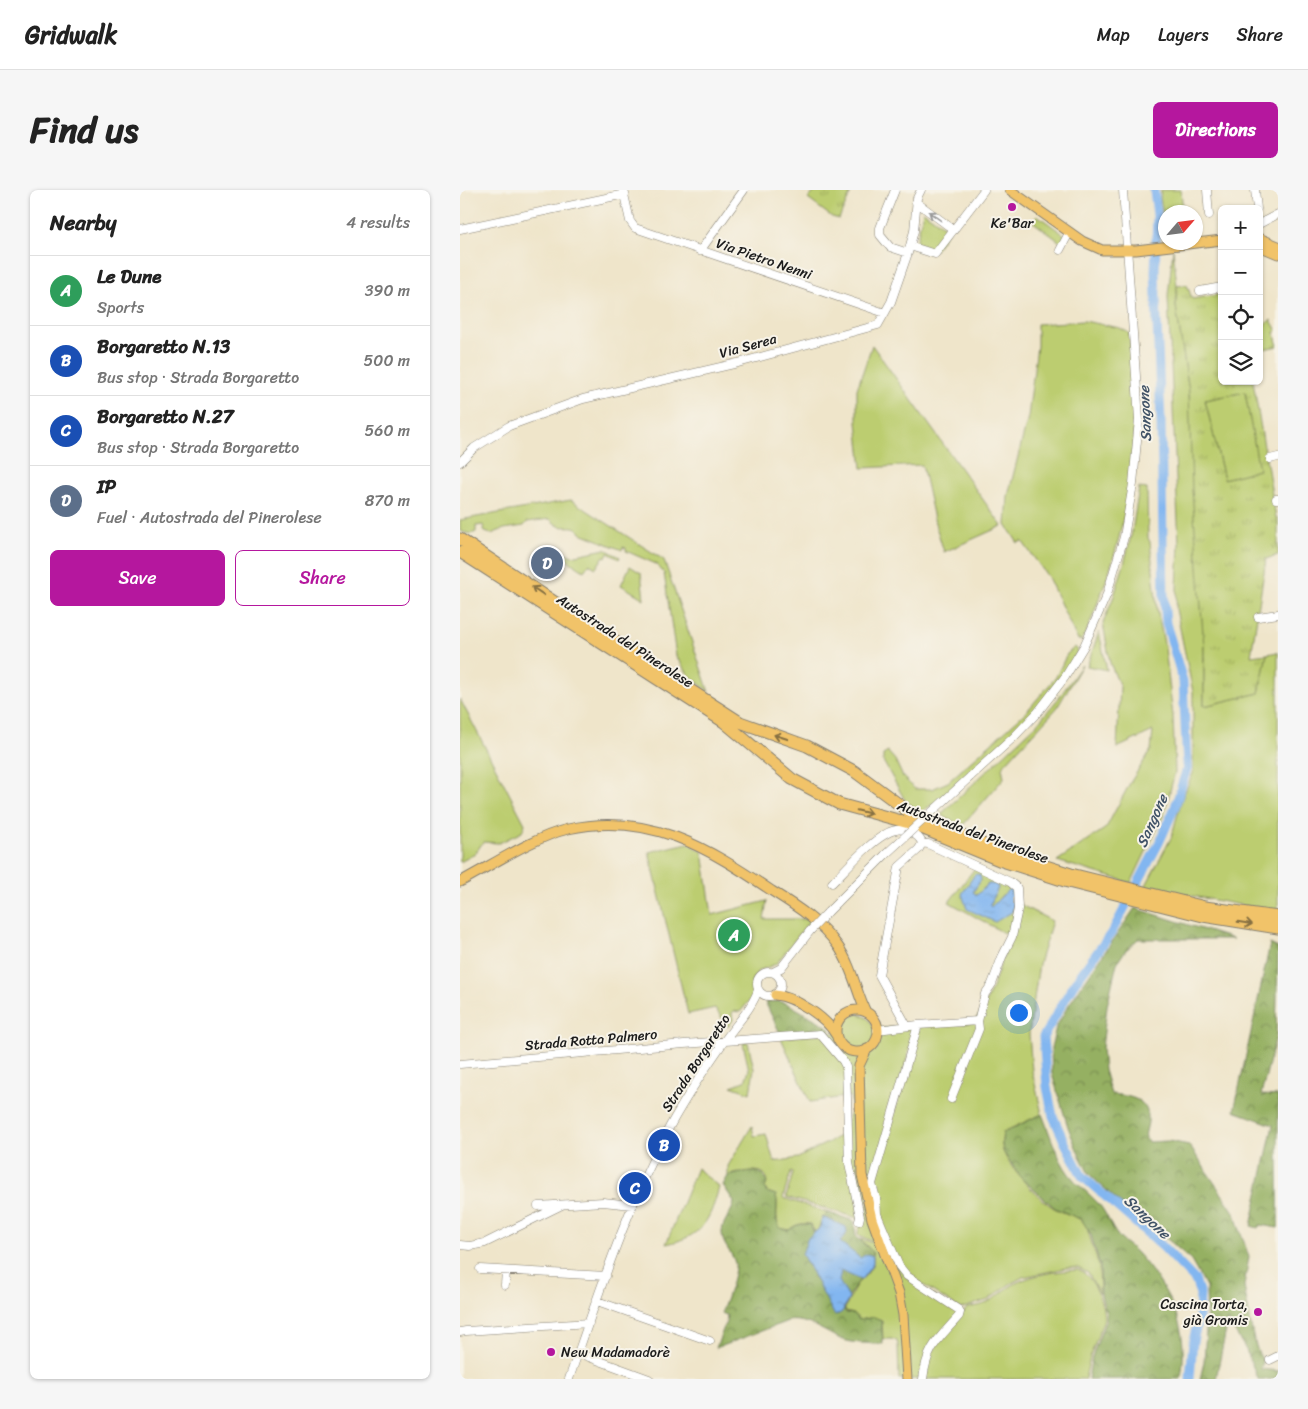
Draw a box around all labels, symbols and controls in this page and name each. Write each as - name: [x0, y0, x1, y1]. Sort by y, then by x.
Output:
- text: Gridwalk: [25, 14, 117, 56]
- text: Map: [1097, 19, 1130, 51]
- text: Layers: [1158, 19, 1209, 51]
- text: Share: [1237, 19, 1283, 51]
- text: Find us: [30, 99, 138, 161]
- button: Directions: [1153, 102, 1278, 158]
- marker: Ke'Bar: [1006, 201, 1018, 213]
- text: Nearby: [50, 204, 116, 242]
- north arrow: [1158, 205, 1203, 250]
- map controls: [1218, 205, 1263, 385]
- button: +: [1218, 205, 1263, 250]
- text: 4 results: [346, 208, 410, 237]
- one-way arrow: [928, 211, 942, 221]
- place label: Ke'Bar: [991, 211, 1035, 236]
- street label: Via Pietro Nenni: [713, 231, 817, 287]
- button: −: [1218, 250, 1263, 295]
- text: Le Dune: [97, 260, 161, 293]
- text: A: [61, 276, 71, 305]
- text: 390 m: [365, 276, 410, 305]
- text: Sports: [97, 293, 144, 322]
- button: locate: [1218, 295, 1263, 340]
- street label: Via Serea: [717, 326, 780, 366]
- text: Borgaretto N.13: [97, 330, 230, 363]
- button: layers: [1218, 340, 1263, 385]
- text: B: [61, 346, 71, 375]
- text: 500 m: [364, 346, 410, 375]
- text: Bus stop · Strada Borgaretto: [97, 363, 299, 392]
- water label: Sangone: [1131, 384, 1159, 442]
- text: Borgaretto N.27: [97, 400, 234, 433]
- text: C: [61, 416, 71, 445]
- text: 560 m: [365, 416, 410, 445]
- text: Bus stop · Strada Borgaretto: [97, 433, 299, 462]
- text: IP: [97, 470, 116, 503]
- text: D: [61, 486, 71, 515]
- text: 870 m: [365, 486, 410, 515]
- text: Fuel · Autostrada del Pinerolese: [97, 503, 322, 532]
- pin: D: [531, 544, 563, 582]
- button: Save: [50, 550, 225, 606]
- button: Share: [235, 550, 410, 606]
- one-way arrow: [531, 586, 545, 596]
- street label: Autostrada del Pinerolese: [551, 587, 699, 695]
- one-way arrow: [774, 732, 790, 741]
- water label: Sangone: [1129, 789, 1176, 852]
- street label: Autostrada del Pinerolese: [893, 793, 1052, 871]
- one-way arrow: [856, 807, 872, 817]
- pin: A: [718, 916, 750, 954]
- one-way arrow: [1237, 918, 1253, 928]
- your location: [1006, 1000, 1032, 1026]
- street label: Strada Borgaretto: [655, 1009, 737, 1117]
- street label: Strada Rotta Palmero: [524, 1022, 658, 1058]
- pin: B: [648, 1126, 680, 1164]
- pin: C: [619, 1169, 651, 1207]
- water label: Sangone: [1118, 1189, 1177, 1247]
- place label: Cascina Torta, già Gromis: [1160, 1292, 1249, 1333]
- marker: Cascina Torta, già Gromis: [1252, 1306, 1264, 1318]
- place label: New Madamadorè: [561, 1340, 670, 1365]
- marker: New Madamadorè: [545, 1346, 557, 1358]

